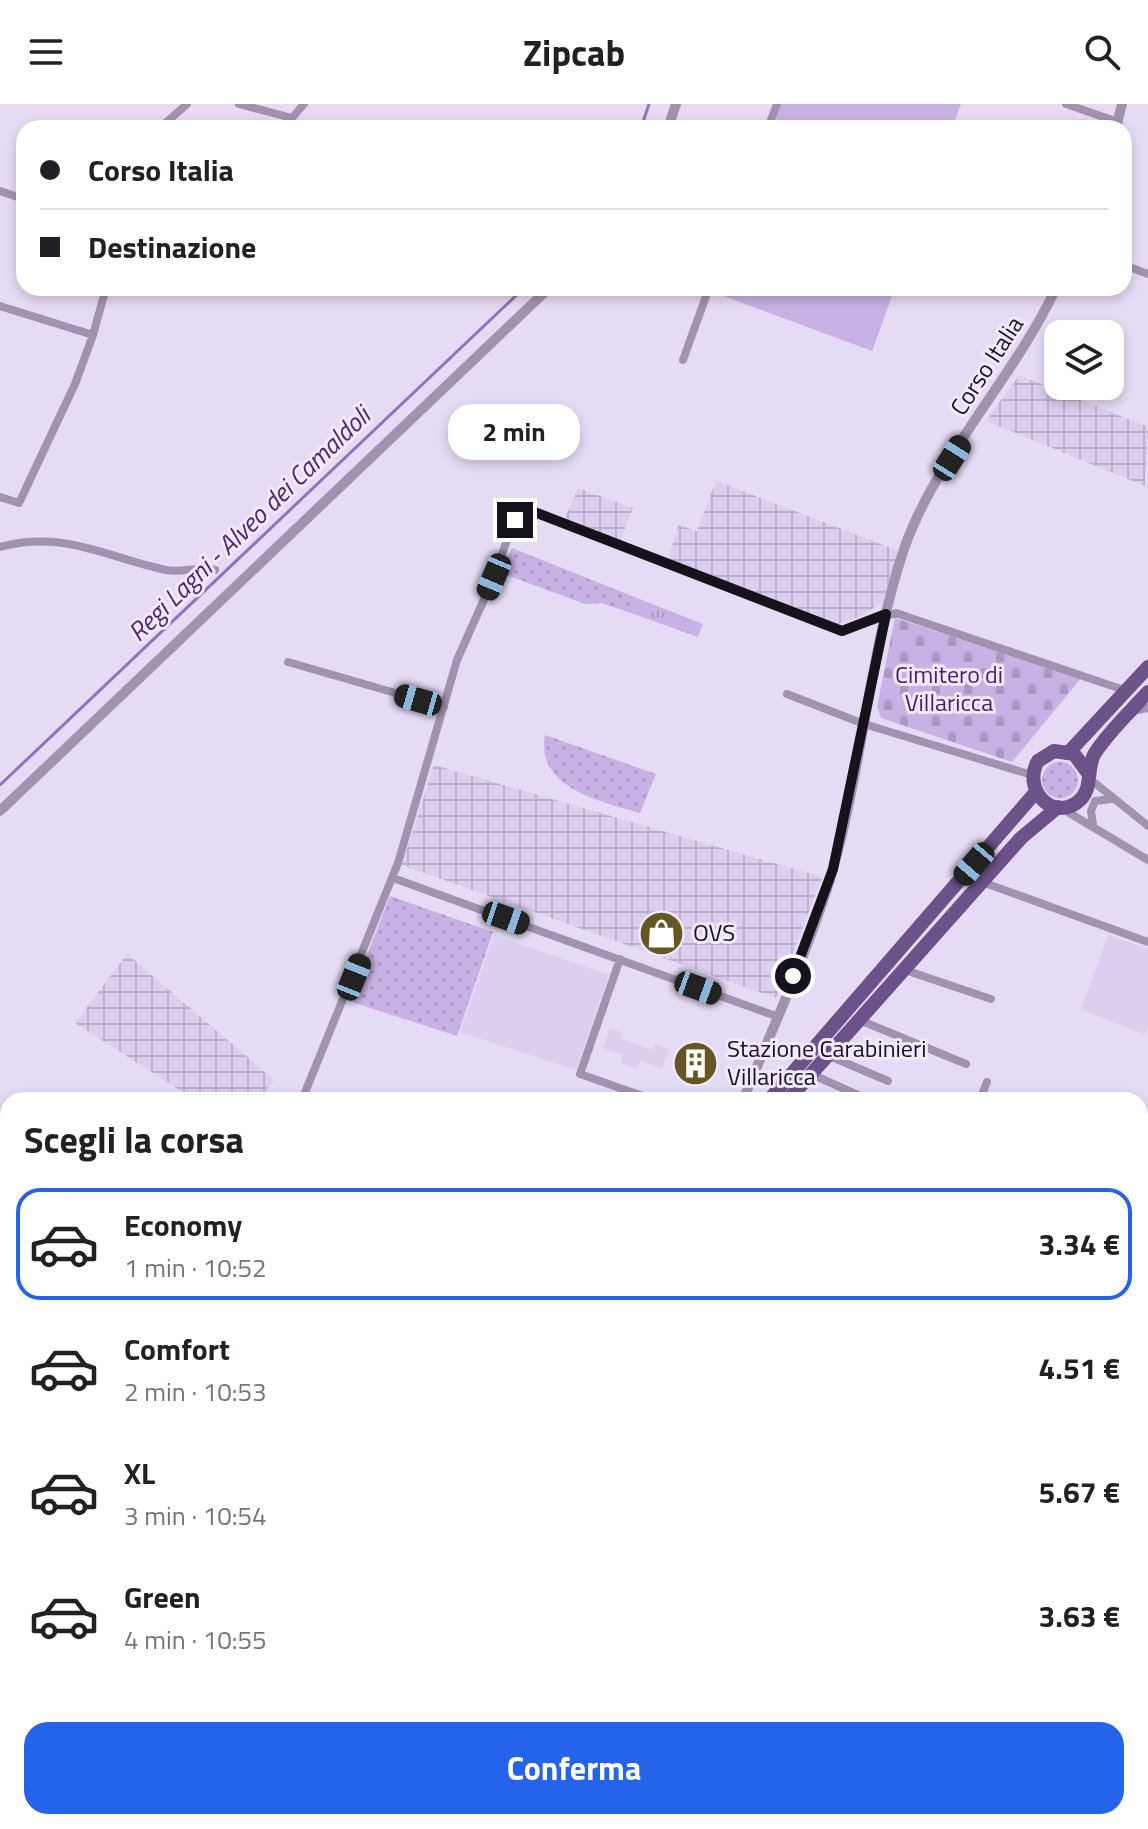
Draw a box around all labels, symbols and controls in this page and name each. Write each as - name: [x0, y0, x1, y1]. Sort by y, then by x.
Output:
- text: Zipcab: [523, 25, 625, 80]
- icon: menu: [24, 30, 68, 74]
- icon: search: [1080, 30, 1124, 74]
- text: Corso Italia: [88, 147, 234, 193]
- text: Destinazione: [88, 224, 256, 270]
- street label: Corso Italia: [941, 309, 1032, 422]
- map controls: [1044, 320, 1124, 400]
- button: layers: [1044, 320, 1124, 400]
- water label: Regi Lagni - Alveo dei Camaldoli: [119, 395, 381, 650]
- callout: 2 min: [449, 404, 581, 460]
- text: 2 min: [482, 412, 546, 451]
- car: [929, 431, 975, 485]
- route end: [497, 502, 533, 538]
- car: [474, 550, 514, 604]
- park label: Cimitero di Villaricca: [895, 656, 1003, 720]
- car: [392, 682, 444, 718]
- car: [949, 838, 999, 890]
- car: [479, 899, 533, 937]
- shop icon: OVS: [638, 909, 686, 957]
- place label: OVS: [693, 914, 735, 950]
- car: [334, 950, 374, 1004]
- route start: [775, 958, 811, 994]
- car: [671, 969, 725, 1007]
- place label: Stazione Carabinieri Villaricca: [727, 1030, 927, 1094]
- building icon: Stazione Carabinieri Villaricca: [672, 1039, 720, 1087]
- text: Scegli la corsa: [24, 1112, 244, 1167]
- text: Economy: [124, 1202, 242, 1248]
- icon: car: [28, 1208, 100, 1280]
- text: 3.34 €: [1039, 1221, 1120, 1267]
- text: 1 min · 10:52: [124, 1248, 267, 1287]
- text: Comfort: [124, 1326, 230, 1372]
- icon: car: [28, 1332, 100, 1404]
- text: 4.51 €: [1039, 1345, 1120, 1391]
- text: 2 min · 10:53: [124, 1372, 267, 1411]
- text: XL: [124, 1450, 155, 1496]
- icon: car: [28, 1456, 100, 1528]
- text: 5.67 €: [1039, 1469, 1120, 1515]
- text: 3 min · 10:54: [124, 1496, 267, 1535]
- text: Green: [124, 1574, 201, 1620]
- icon: car: [28, 1580, 100, 1652]
- text: 3.63 €: [1039, 1593, 1120, 1639]
- text: 4 min · 10:55: [124, 1620, 267, 1659]
- button: Conferma: [24, 1722, 1124, 1814]

